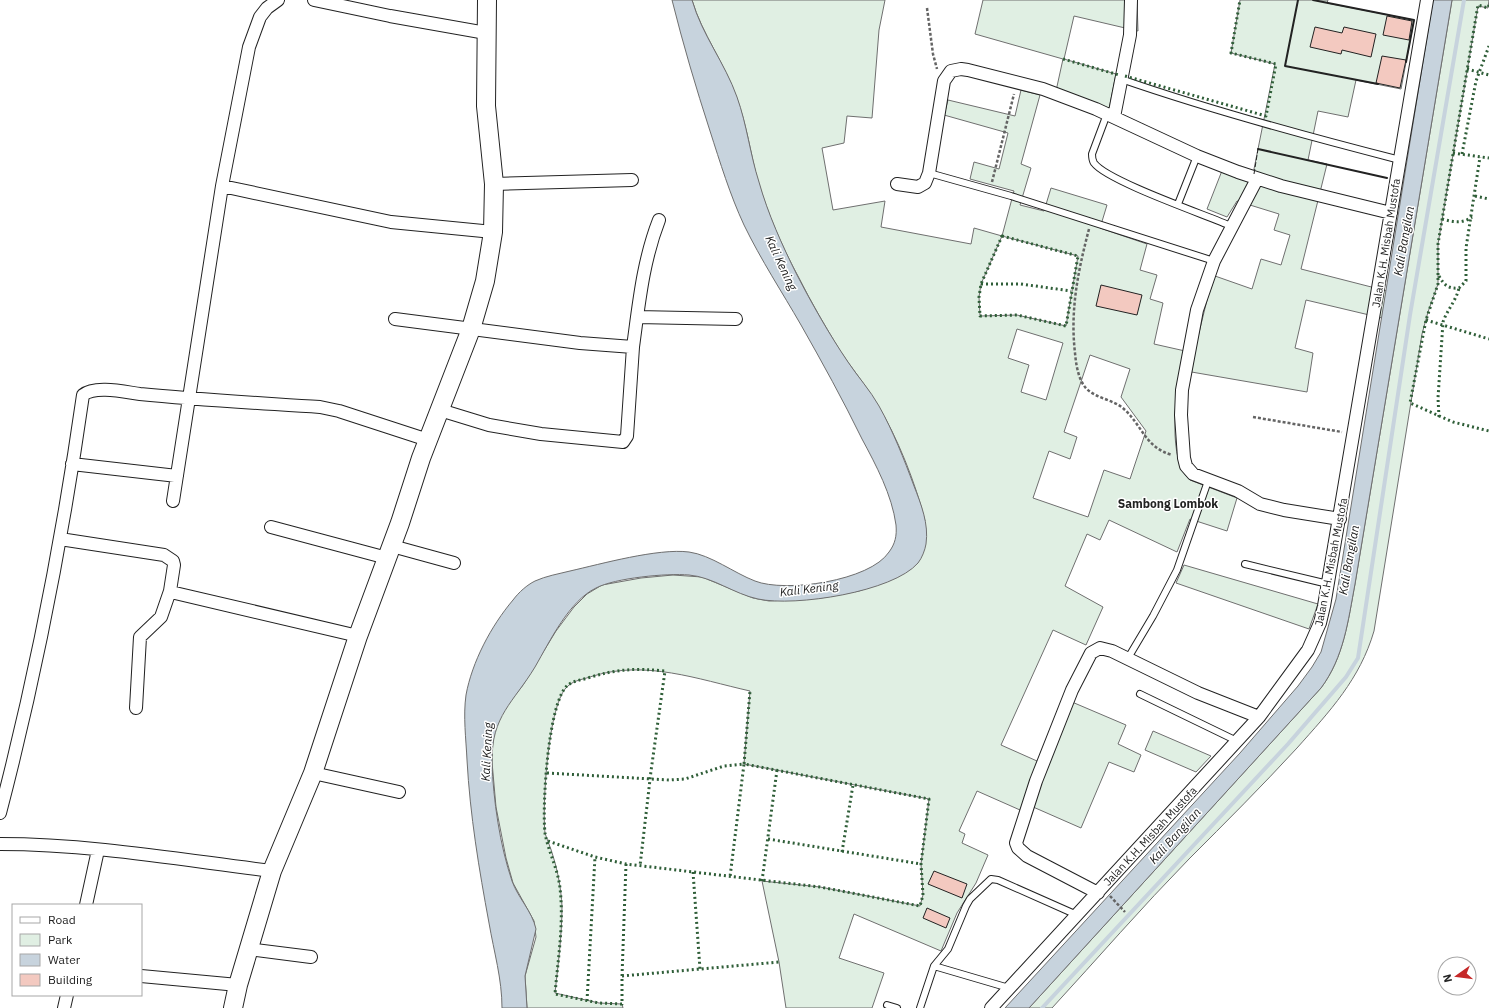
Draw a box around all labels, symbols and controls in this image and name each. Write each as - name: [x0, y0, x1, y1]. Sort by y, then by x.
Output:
- street label: Jalan K.H. Misbah Mustofa: [1369, 177, 1403, 309]
- water label: Kali Bangilan: [1390, 205, 1417, 277]
- water label: Kali Kening: [762, 233, 801, 293]
- district label: Sambong Lombok: [1118, 496, 1218, 511]
- street label: Jalan K.H. Misbah Mustofa: [1312, 496, 1350, 627]
- water label: Kali Bangilan: [1335, 524, 1362, 596]
- water label: Kali Kening: [779, 577, 840, 600]
- water label: Kali Kening: [477, 721, 496, 782]
- street label: Jalan K.H. Misbah Mustofa: [1100, 783, 1200, 889]
- water label: Kali Bangilan: [1145, 804, 1204, 867]
- legend: [12, 904, 142, 996]
- text: Road: [48, 912, 76, 927]
- text: Park: [48, 932, 73, 947]
- text: Water: [48, 952, 81, 967]
- north arrow: [1437, 956, 1477, 996]
- text: Building: [48, 972, 93, 987]
- text: N: [1440, 973, 1455, 984]

